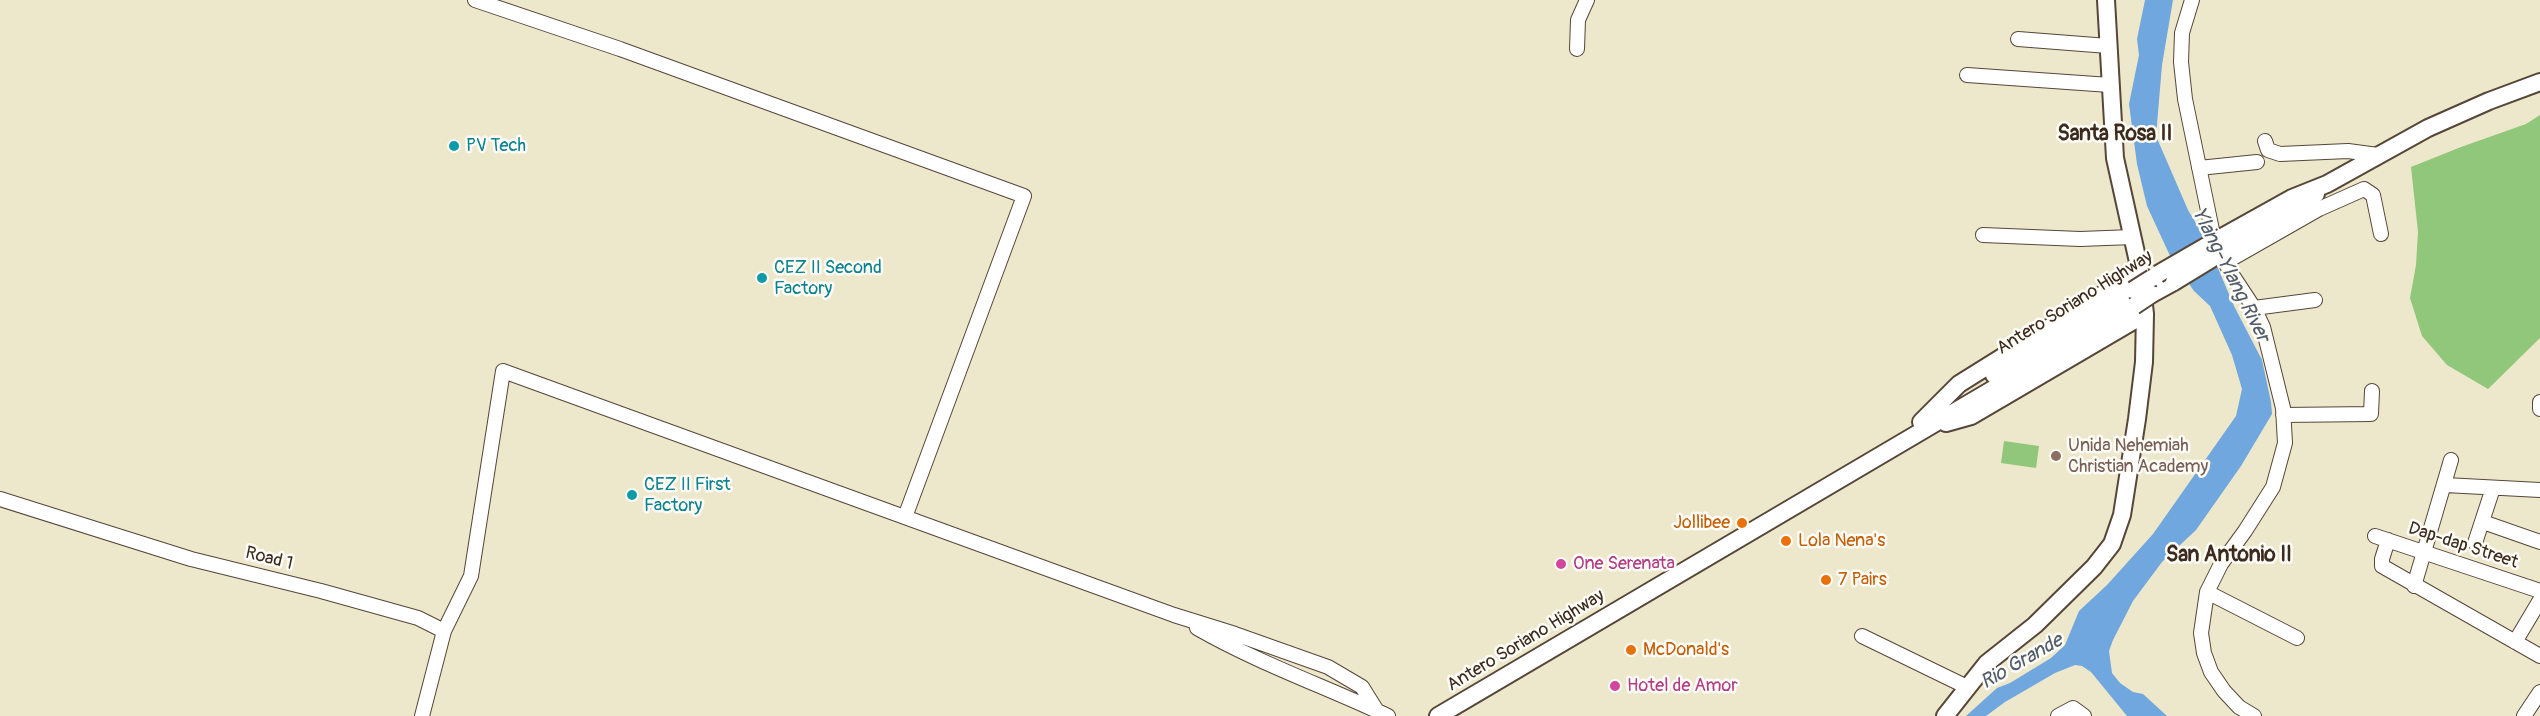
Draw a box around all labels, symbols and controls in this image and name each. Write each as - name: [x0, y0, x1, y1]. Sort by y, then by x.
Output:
- district label: Santa Rosa II: [2058, 122, 2172, 148]
- place label: PV Tech: [466, 135, 526, 157]
- marker: PV Tech: [447, 139, 461, 153]
- water label: Ylang-Ylang River: [2186, 204, 2274, 346]
- street label: Antero Soriano Highway: [1993, 246, 2157, 360]
- place label: CEZ II Second Factory: [774, 257, 882, 300]
- marker: CEZ II Second Factory: [755, 271, 769, 285]
- place label: Unida Nehemiah Christian Academy: [2068, 435, 2208, 478]
- marker: Unida Nehemiah Christian Academy: [2049, 449, 2063, 463]
- place label: CEZ II First Factory: [644, 474, 730, 516]
- marker: CEZ II First Factory: [625, 488, 639, 502]
- place label: Jollibee: [1673, 512, 1730, 534]
- marker: Jollibee: [1735, 516, 1749, 530]
- street label: Dap-dap Street: [2405, 518, 2521, 574]
- place label: Lola Nena's: [1798, 530, 1885, 552]
- marker: Lola Nena's: [1779, 534, 1793, 548]
- street label: Road 1: [243, 543, 295, 575]
- district label: San Antonio II: [2166, 543, 2292, 569]
- place label: One Serenata: [1573, 553, 1675, 575]
- marker: One Serenata: [1554, 557, 1568, 571]
- place label: 7 Pairs: [1838, 569, 1887, 591]
- marker: 7 Pairs: [1819, 573, 1833, 587]
- street label: Antero Soriano Highway: [1443, 585, 1609, 697]
- water label: Rio Grande: [1977, 629, 2067, 695]
- place label: McDonald's: [1643, 639, 1729, 661]
- marker: McDonald's: [1624, 643, 1638, 657]
- place label: Hotel de Amor: [1627, 675, 1738, 697]
- marker: Hotel de Amor: [1608, 679, 1622, 693]

